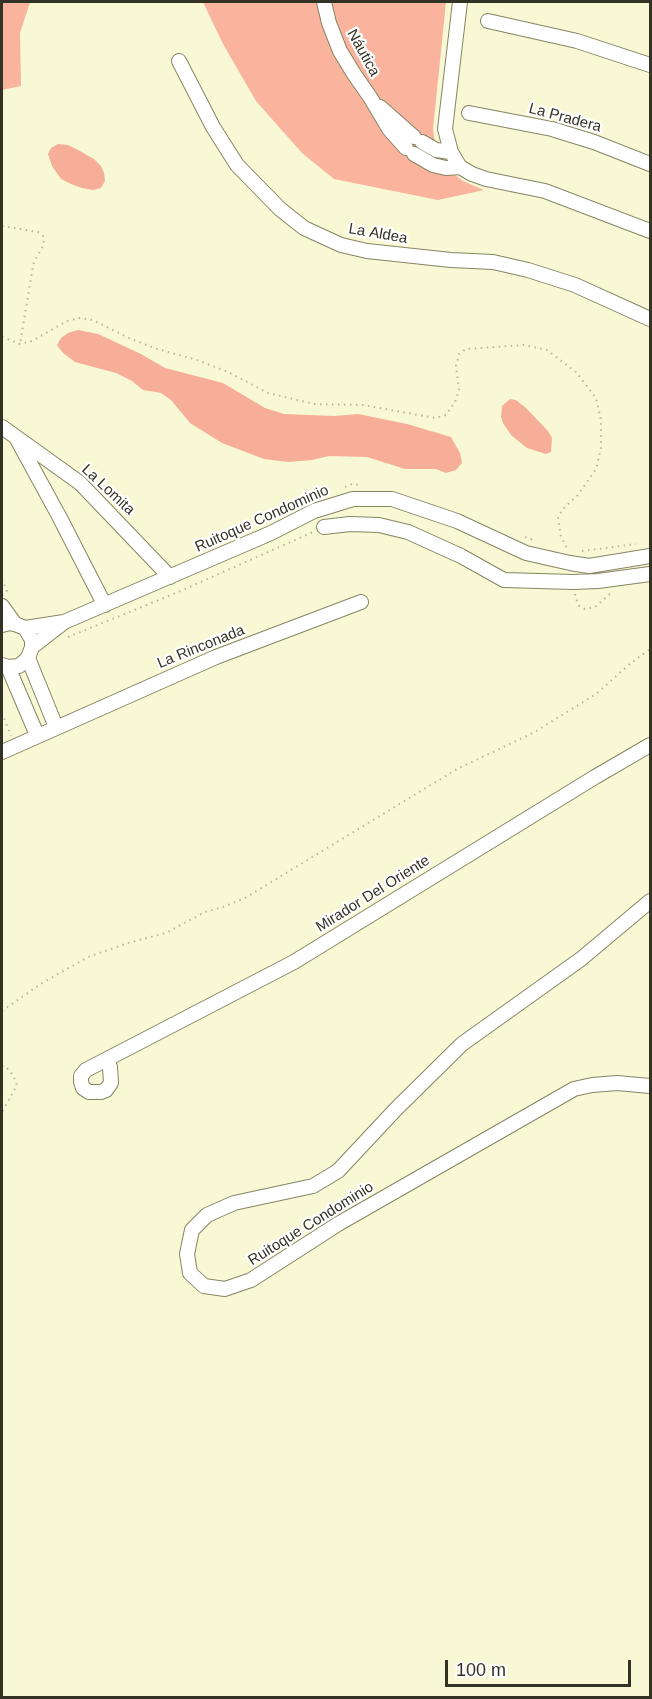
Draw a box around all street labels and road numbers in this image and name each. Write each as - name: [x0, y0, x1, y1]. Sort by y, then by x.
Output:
- street label: Náutica: [343, 26, 383, 80]
- street label: La Pradera: [527, 100, 603, 136]
- street label: La Aldea: [347, 220, 409, 248]
- street label: La Lomita: [78, 461, 138, 519]
- street label: Ruitoque Condominio: [192, 481, 332, 557]
- street label: La Rinconada: [155, 621, 247, 673]
- street label: Mirador Del Oriente: [313, 852, 433, 936]
- street label: Ruitoque Condominio: [245, 1178, 377, 1270]

